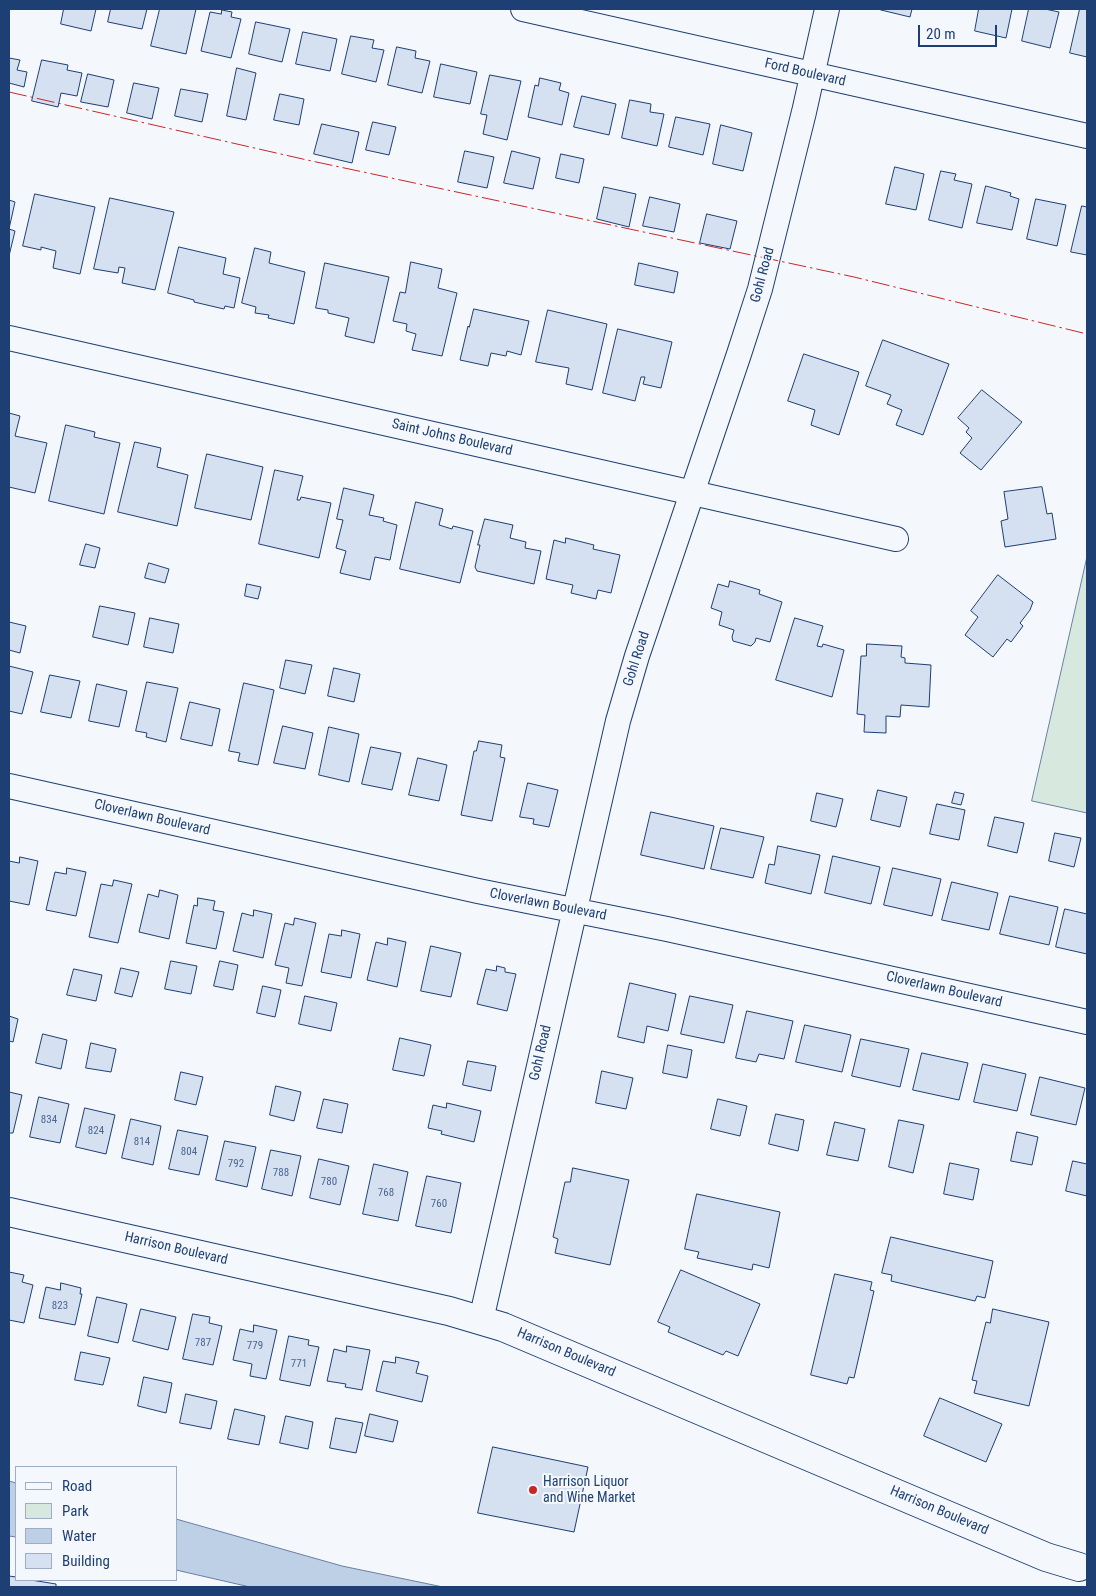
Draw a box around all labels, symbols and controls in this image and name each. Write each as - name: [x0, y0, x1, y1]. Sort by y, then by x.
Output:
- scale bar: [921, 15, 1000, 47]
- text: 20 m: [926, 25, 956, 43]
- street label: Ford Boulevard: [763, 56, 847, 90]
- street label: Gohl Road: [748, 245, 778, 305]
- street label: Saint Johns Boulevard: [390, 416, 514, 460]
- street label: Gohl Road: [620, 629, 654, 689]
- street label: Cloverlawn Boulevard: [92, 796, 212, 840]
- street label: Cloverlawn Boulevard: [488, 885, 608, 925]
- street label: Cloverlawn Boulevard: [884, 968, 1004, 1012]
- street label: Gohl Road: [526, 1024, 556, 1082]
- house number: 834: [41, 1113, 57, 1127]
- house number: 824: [88, 1124, 104, 1138]
- house number: 814: [134, 1135, 150, 1149]
- house number: 804: [181, 1145, 197, 1159]
- house number: 792: [228, 1157, 244, 1171]
- house number: 788: [273, 1166, 289, 1180]
- house number: 780: [321, 1175, 337, 1189]
- house number: 768: [378, 1186, 394, 1200]
- house number: 760: [431, 1197, 447, 1211]
- street label: Harrison Boulevard: [123, 1229, 229, 1269]
- house number: 823: [52, 1299, 68, 1313]
- street label: Harrison Boulevard: [514, 1325, 618, 1381]
- house number: 787: [195, 1336, 211, 1350]
- house number: 779: [247, 1339, 263, 1353]
- house number: 771: [291, 1357, 307, 1371]
- legend: [15, 1466, 178, 1581]
- place label: Harrison Liquor and Wine Market: [543, 1474, 636, 1506]
- text: Road: [62, 1477, 92, 1495]
- street label: Harrison Boulevard: [887, 1483, 991, 1539]
- marker: Harrison Liquor and Wine Market: [527, 1484, 539, 1496]
- text: Park: [62, 1502, 89, 1520]
- text: Water: [62, 1527, 96, 1545]
- text: Building: [62, 1552, 110, 1570]

